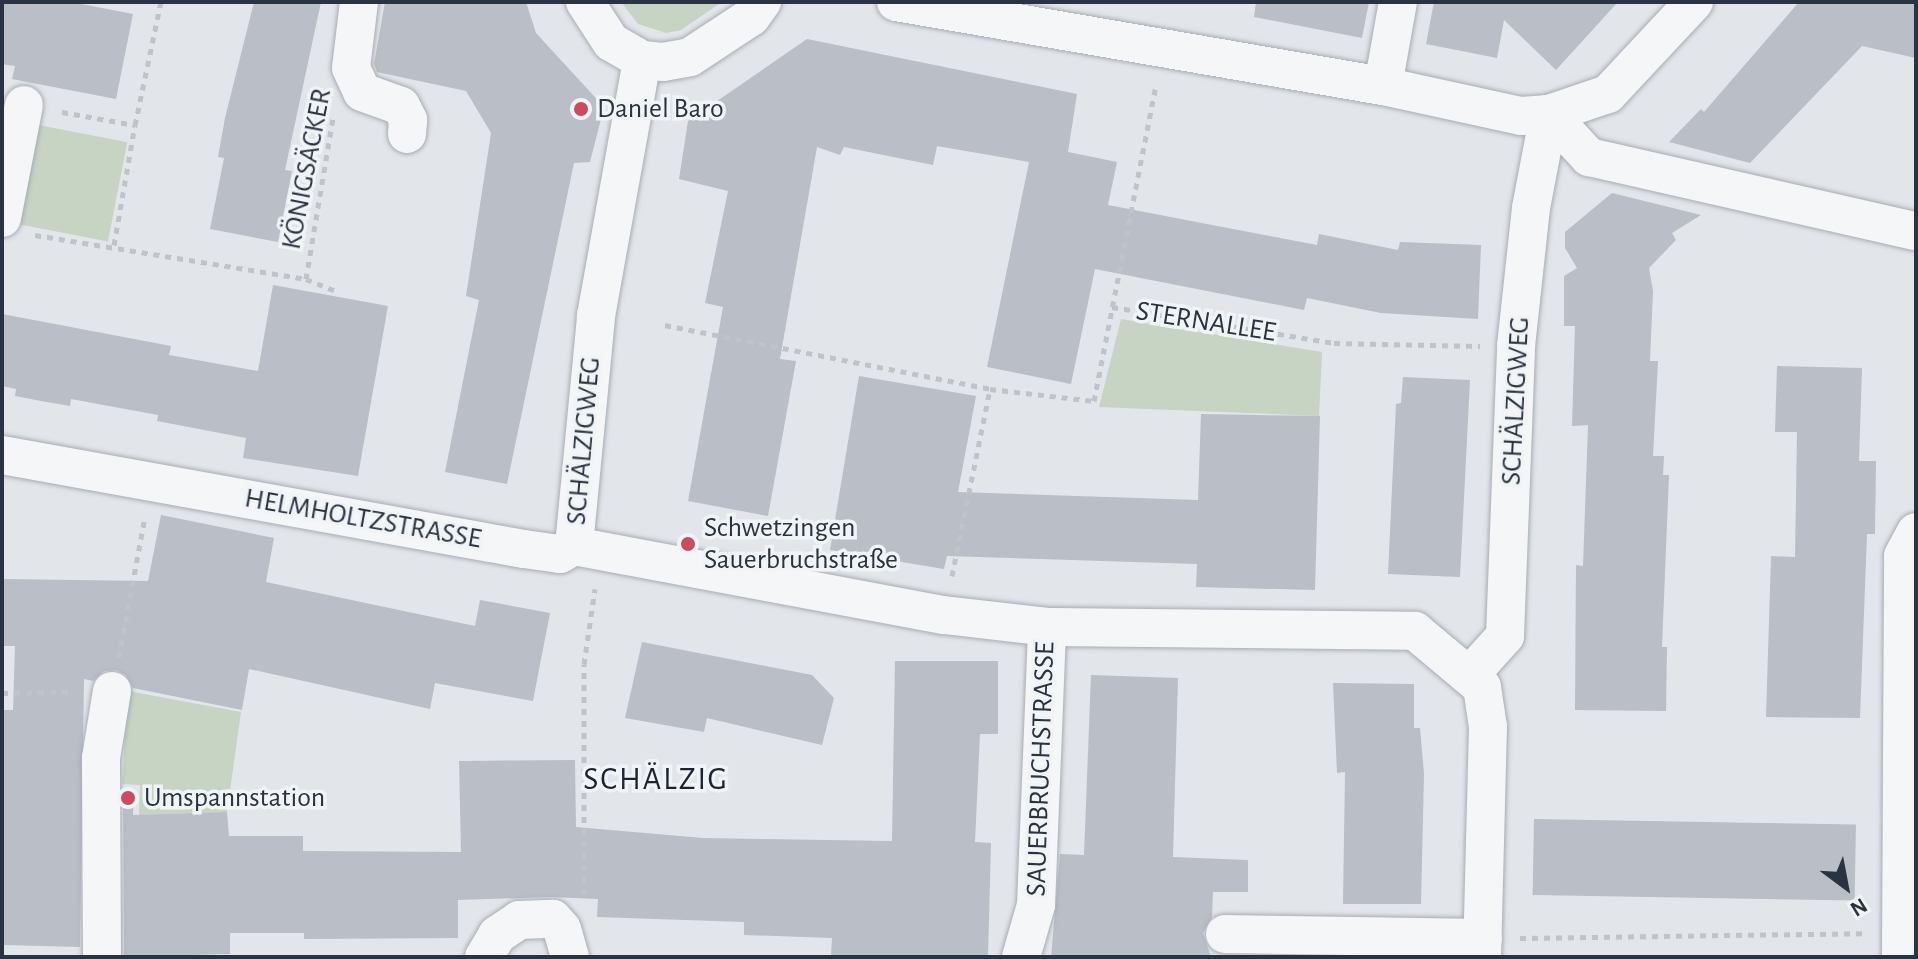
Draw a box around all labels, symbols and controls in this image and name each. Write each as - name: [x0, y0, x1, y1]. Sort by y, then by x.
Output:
- street label: KÖNIGSÄCKER: [275, 86, 339, 252]
- place label: Daniel Baro: [597, 92, 724, 126]
- marker: Daniel Baro: [572, 100, 590, 118]
- street label: STERNALLEE: [1134, 294, 1278, 350]
- street label: SCHÄLZIGWEG: [1495, 316, 1537, 486]
- street label: SCHÄLZIGWEG: [560, 356, 608, 526]
- street label: HELMHOLTZSTRASSE: [242, 482, 484, 556]
- place label: Schwetzingen Sauerbruchstraße: [704, 511, 898, 577]
- marker: Schwetzingen Sauerbruchstraße: [679, 535, 697, 553]
- street label: SAUERBRUCHSTRASSE: [1020, 641, 1062, 897]
- district label: SCHÄLZIG: [583, 760, 729, 798]
- place label: Umspannstation: [144, 781, 325, 815]
- marker: Umspannstation: [119, 789, 137, 807]
- north arrow: [1806, 847, 1886, 927]
- text: N: [1846, 894, 1871, 921]

